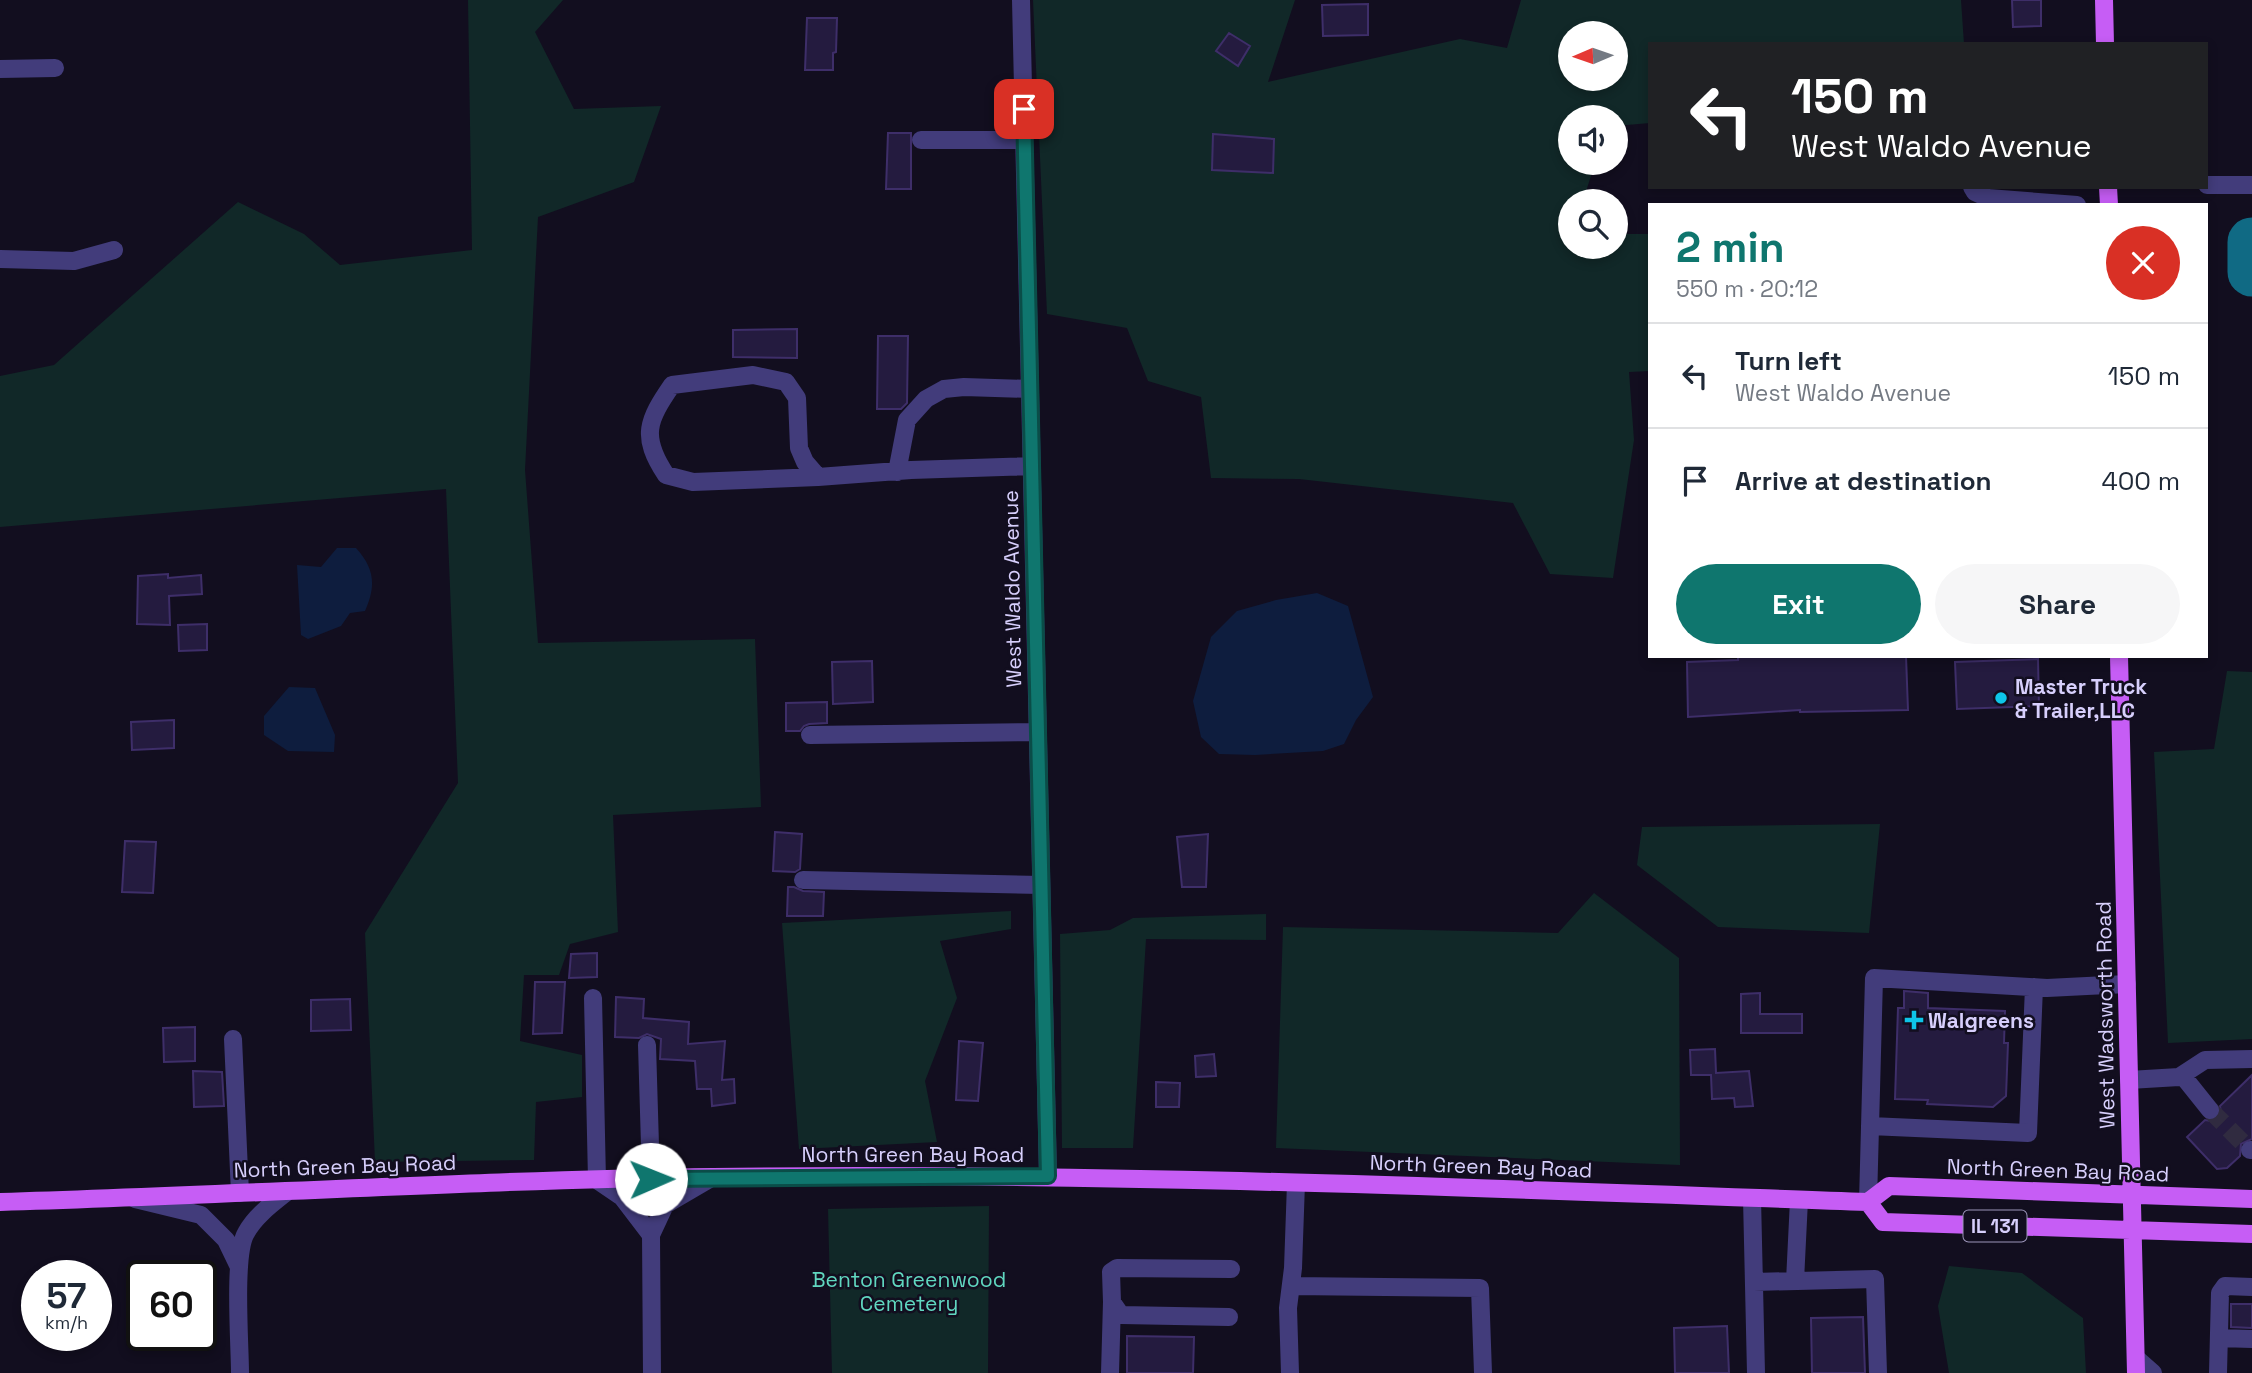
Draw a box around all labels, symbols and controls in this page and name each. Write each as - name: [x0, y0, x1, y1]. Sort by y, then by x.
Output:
- north arrow: [1558, 21, 1628, 91]
- map controls: [1558, 21, 1628, 259]
- text: 150 m: [1791, 65, 1929, 127]
- icon: left: [1676, 70, 1767, 161]
- pin: [994, 79, 1054, 139]
- icon: arrive: [1005, 90, 1043, 128]
- button: sound: [1558, 105, 1628, 175]
- text: West Waldo Avenue: [1791, 126, 2092, 166]
- button: search: [1558, 189, 1628, 259]
- text: 2 min: [1676, 221, 1785, 274]
- button: close: [2106, 226, 2180, 300]
- text: 550 m · 20:12: [1676, 274, 1818, 304]
- text: Turn left: [1735, 344, 1842, 378]
- icon: left: [1676, 357, 1714, 395]
- text: 150 m: [2108, 359, 2180, 393]
- text: West Waldo Avenue: [1735, 378, 1951, 408]
- icon: arrive: [1676, 462, 1714, 500]
- text: Arrive at destination: [1735, 464, 1992, 498]
- text: 400 m: [2101, 464, 2180, 498]
- street label: West Waldo Avenue: [997, 490, 1027, 688]
- button: Exit: [1676, 564, 1921, 644]
- button: Share: [1935, 564, 2180, 644]
- place label: Master Truck & Trailer,LLC: [2015, 673, 2147, 724]
- marker: Master Truck & Trailer,LLC: [1993, 690, 2009, 706]
- street label: West Wadsworth Road: [2090, 901, 2120, 1129]
- place label: Walgreens: [1928, 1007, 2034, 1034]
- marker: Walgreens: [1906, 1012, 1922, 1028]
- street label: North Green Bay Road: [802, 1141, 1024, 1168]
- position arrow: [614, 1142, 688, 1216]
- street label: North Green Bay Road: [233, 1149, 457, 1183]
- street label: North Green Bay Road: [1369, 1149, 1593, 1183]
- street label: North Green Bay Road: [1946, 1153, 2170, 1187]
- road number: IL 131: [1964, 1210, 2026, 1242]
- speed limit sign: 60: [126, 1260, 217, 1351]
- park label: Benton Greenwood Cemetery: [812, 1266, 1006, 1317]
- text: 57: [47, 1274, 86, 1318]
- text: km/h: [45, 1311, 88, 1334]

